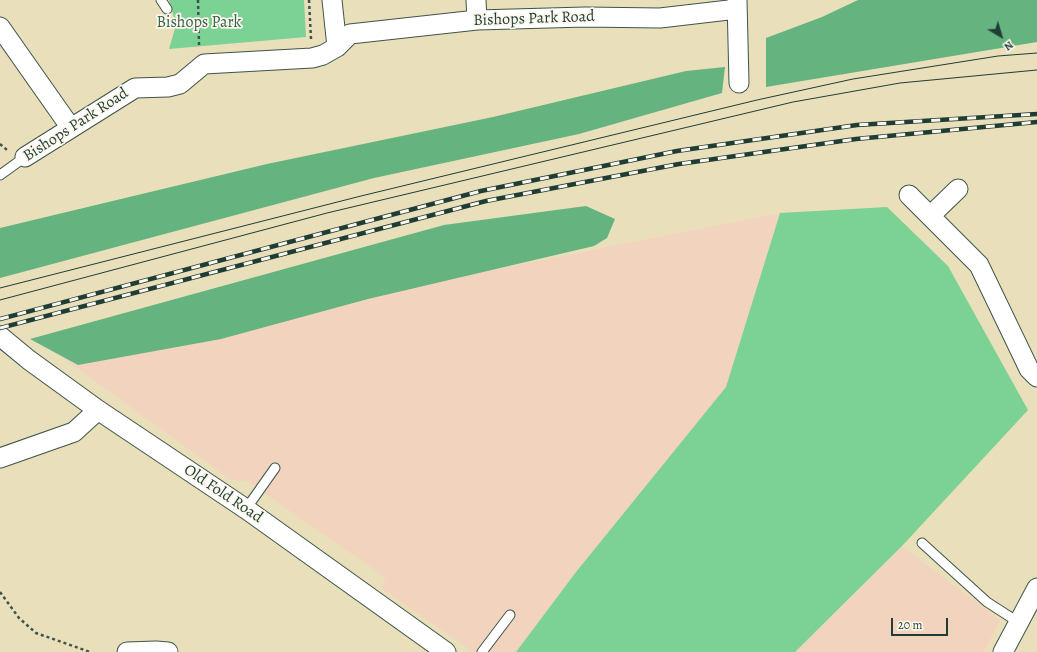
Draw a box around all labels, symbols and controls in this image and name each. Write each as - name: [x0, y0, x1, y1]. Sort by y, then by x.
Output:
- street label: Bishops Park Road: [473, 7, 595, 31]
- park label: Bishops Park: [157, 13, 241, 33]
- north arrow: [981, 16, 1021, 56]
- text: N: [1001, 37, 1016, 54]
- street label: Bishops Park Road: [20, 84, 132, 166]
- street label: Old Fold Road: [180, 461, 266, 527]
- scale bar: [893, 610, 950, 636]
- text: 20 m: [898, 617, 922, 633]

